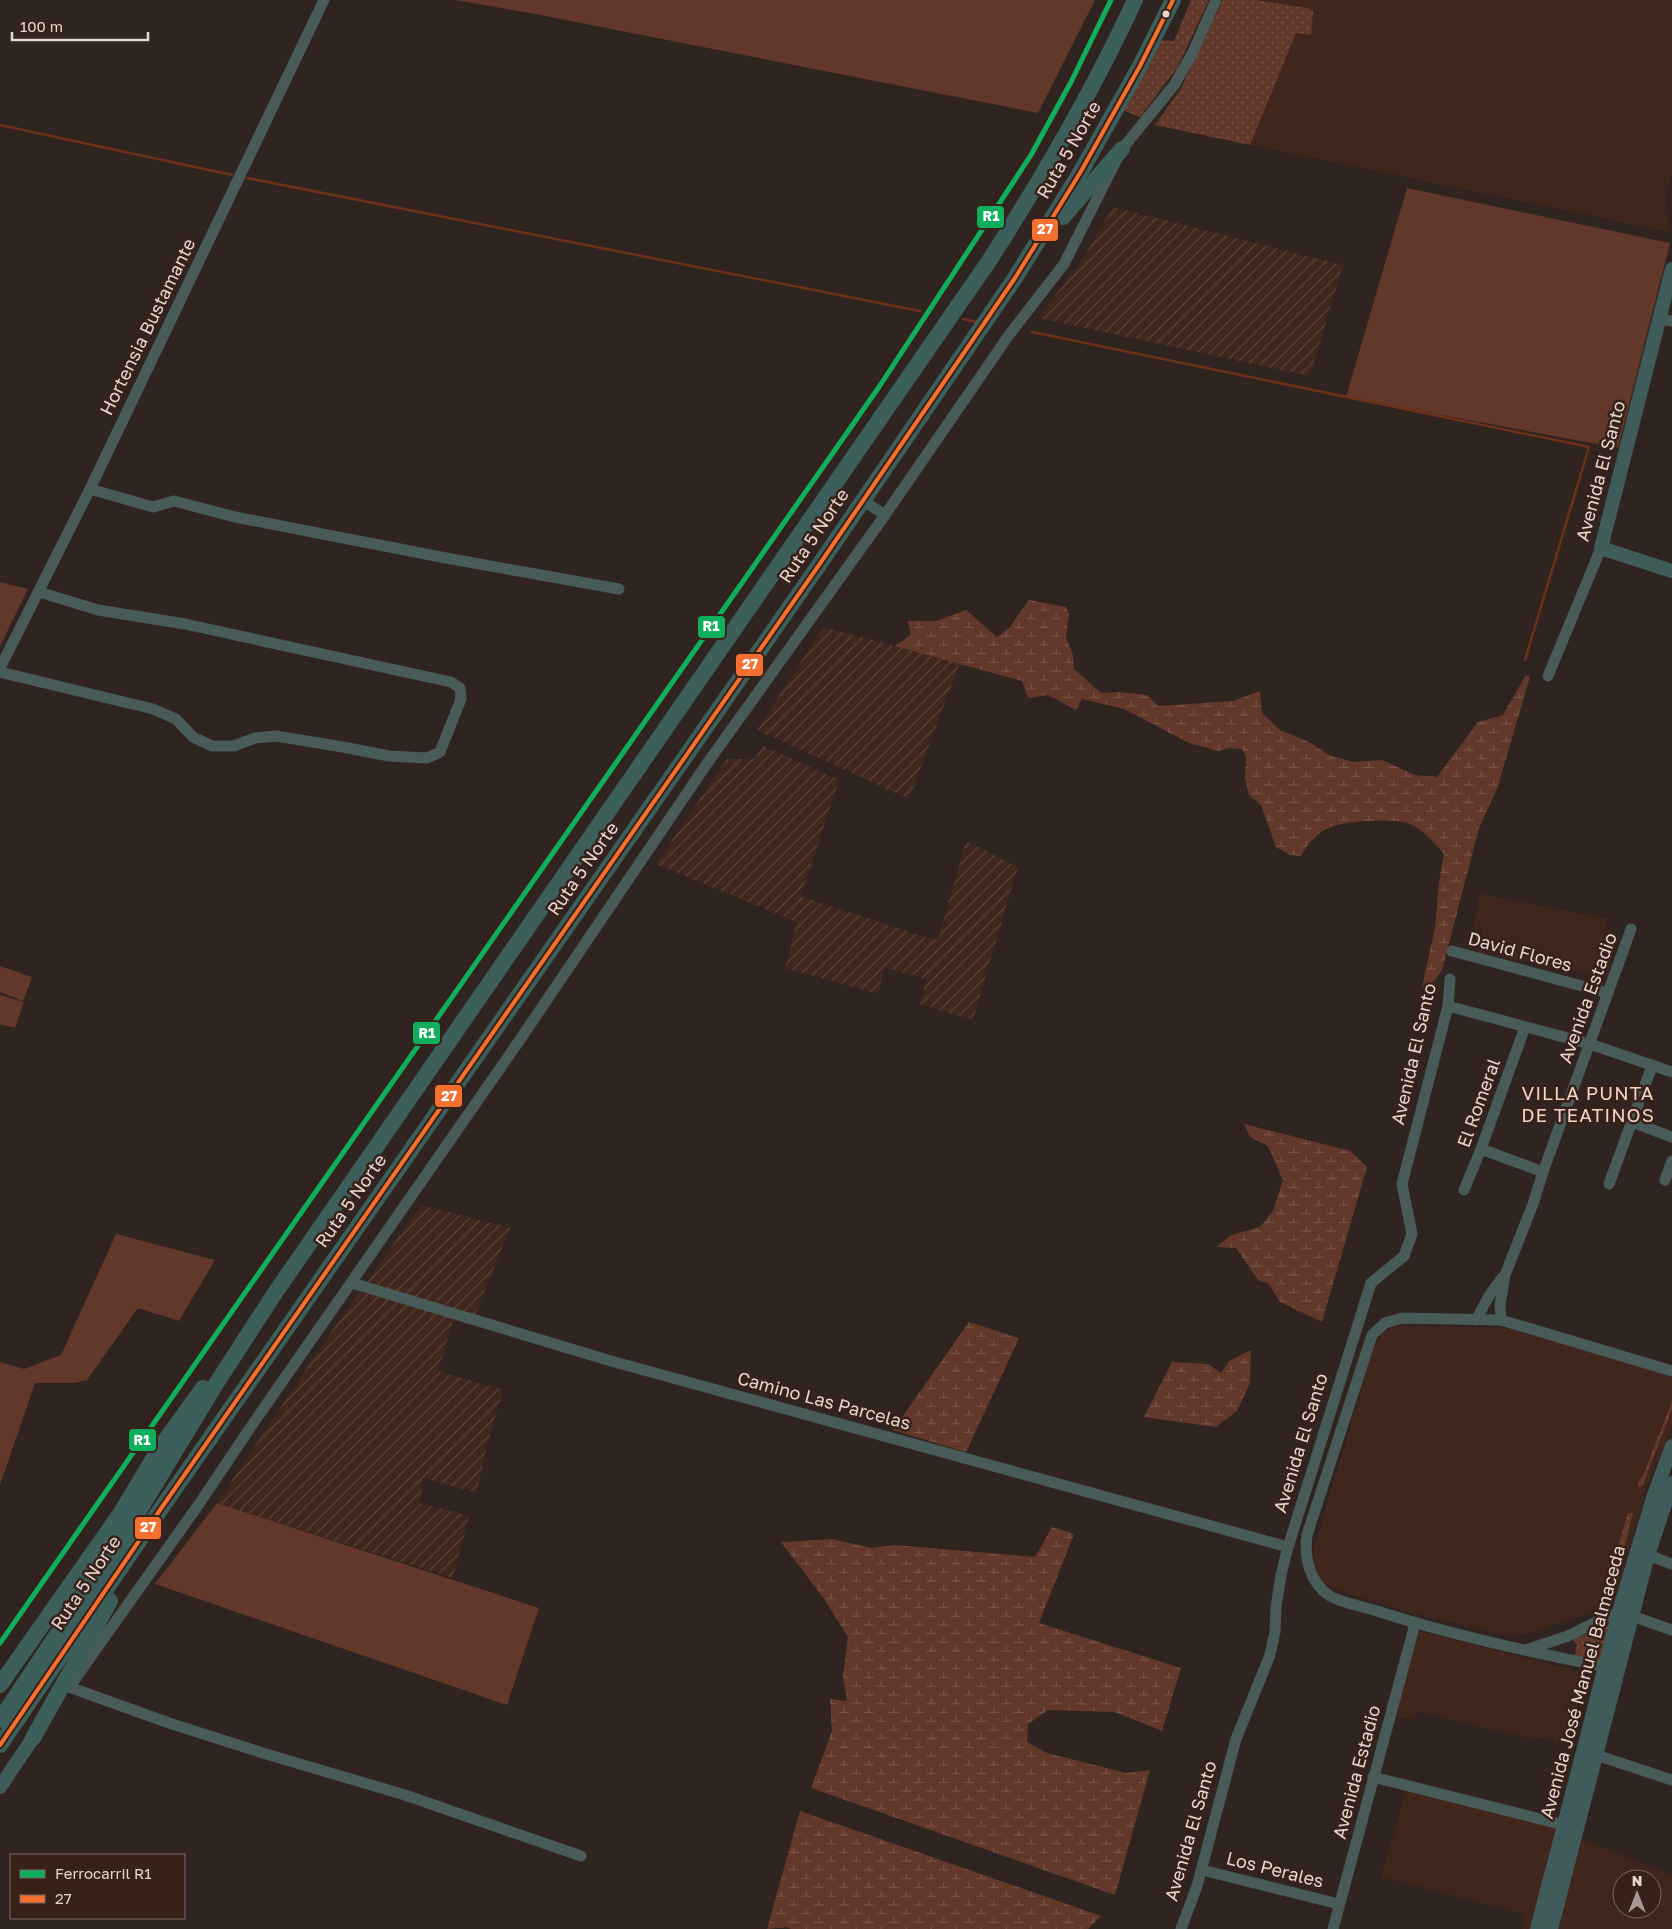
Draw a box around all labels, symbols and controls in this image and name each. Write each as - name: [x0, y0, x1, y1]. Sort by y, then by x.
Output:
- unlabelled marker: [1161, 9, 1171, 19]
- scale bar: [12, 10, 149, 42]
- text: 100 m: [20, 17, 63, 35]
- street label: Ruta 5 Norte: [1031, 97, 1105, 202]
- line badge: R1: [976, 205, 1005, 229]
- text: R1: [983, 207, 999, 224]
- line badge: 27: [1031, 218, 1059, 242]
- text: 27: [1037, 220, 1053, 237]
- street label: Hortensia Bustamante: [95, 235, 200, 419]
- street label: Avenida El Santo: [1571, 398, 1629, 543]
- street label: Ruta 5 Norte: [774, 484, 853, 587]
- line badge: R1: [697, 615, 726, 639]
- text: R1: [703, 617, 719, 634]
- line badge: 27: [735, 653, 764, 677]
- text: 27: [742, 655, 758, 672]
- street label: Ruta 5 Norte: [542, 817, 622, 919]
- street label: David Flores: [1466, 927, 1575, 975]
- street label: Avenida Estadio: [1553, 929, 1621, 1066]
- street label: Avenida El Santo: [1386, 981, 1440, 1127]
- line badge: R1: [412, 1021, 441, 1045]
- text: R1: [419, 1024, 435, 1041]
- street label: El Romeral: [1452, 1055, 1504, 1150]
- district label: VILLA PUNTA DE TEATINOS: [1521, 1081, 1655, 1126]
- line badge: 27: [434, 1084, 463, 1108]
- text: 27: [441, 1087, 457, 1104]
- street label: Ruta 5 Norte: [310, 1149, 390, 1251]
- street label: Camino Las Parcelas: [735, 1366, 913, 1434]
- street label: Avenida El Santo: [1268, 1370, 1332, 1515]
- line badge: R1: [128, 1428, 157, 1452]
- text: R1: [134, 1431, 150, 1448]
- line badge: 27: [134, 1516, 162, 1540]
- text: 27: [140, 1518, 156, 1535]
- street label: Ruta 5 Norte: [46, 1531, 125, 1634]
- street label: Avenida José Manuel Balmaceda: [1535, 1543, 1629, 1821]
- street label: Avenida Estadio: [1328, 1703, 1384, 1841]
- street label: Avenida El Santo: [1160, 1758, 1221, 1903]
- street label: Los Perales: [1224, 1846, 1326, 1892]
- legend: [10, 1854, 185, 1919]
- text: Ferrocarril R1: [55, 1864, 151, 1882]
- north arrow: [1612, 1869, 1662, 1919]
- text: N: [1632, 1872, 1642, 1889]
- text: 27: [55, 1889, 72, 1907]

